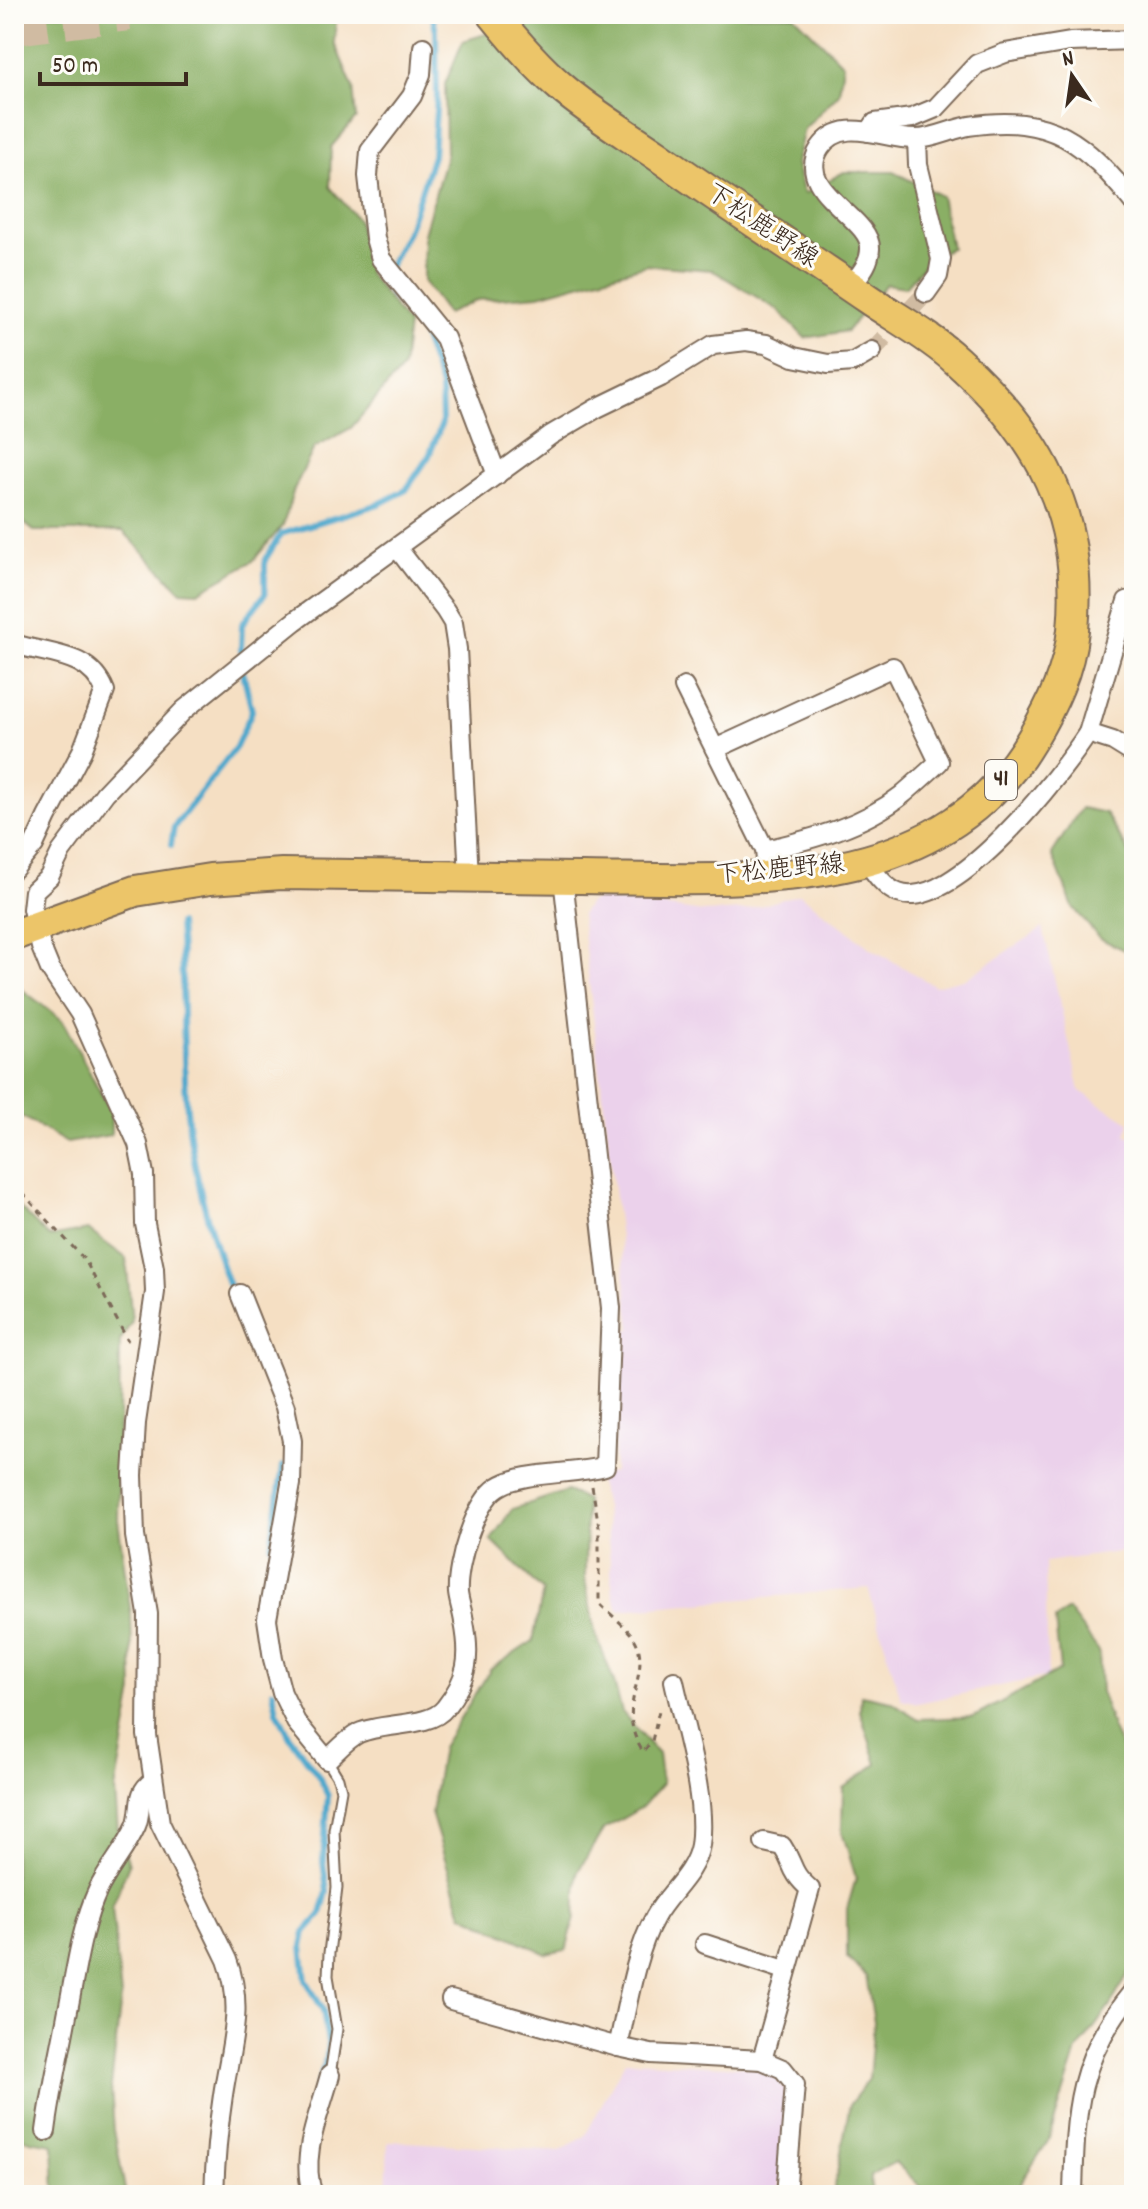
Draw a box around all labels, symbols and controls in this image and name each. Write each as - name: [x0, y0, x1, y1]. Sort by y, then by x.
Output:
- scale bar: [40, 36, 186, 86]
- north arrow: [1032, 36, 1112, 116]
- text: N: [1060, 44, 1077, 76]
- text: 50 m: [52, 50, 98, 84]
- street label: 下松鹿野線: [697, 175, 825, 279]
- road number: 41: [985, 760, 1017, 800]
- street label: 下松鹿野線: [714, 847, 846, 895]

